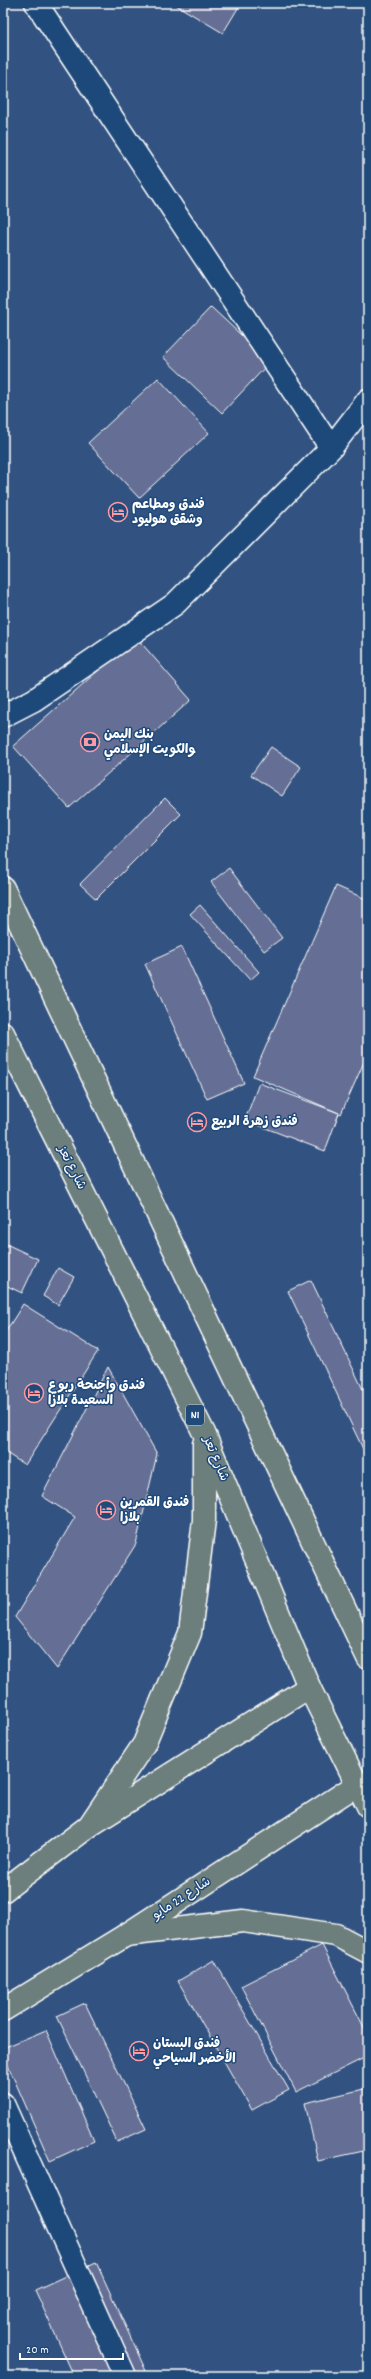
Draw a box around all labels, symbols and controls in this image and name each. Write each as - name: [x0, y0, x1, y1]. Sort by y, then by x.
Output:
- place label: فندق ومطاعم وشقق هوليود: [132, 496, 205, 530]
- hotel icon: فندق ومطاعم وشقق هوليود: [107, 501, 129, 523]
- place label: بنك اليمن والكويت الإسلامي: [104, 726, 196, 761]
- bank icon: بنك اليمن والكويت الإسلامي: [79, 731, 101, 753]
- hotel icon: فندق زهرة الربيع: [186, 1111, 208, 1133]
- place label: فندق زهرة الربيع: [211, 1113, 298, 1132]
- street label: شارع تعز: [51, 1142, 90, 1193]
- place label: فندق وأجنحة ربوع السعيدة بلازا: [48, 1376, 145, 1411]
- hotel icon: فندق وأجنحة ربوع السعيدة بلازا: [23, 1382, 45, 1404]
- road number: N1: [186, 1405, 204, 1425]
- street label: شارع تعز: [197, 1433, 233, 1484]
- place label: فندق القمرين بلازا: [120, 1494, 189, 1528]
- hotel icon: فندق القمرين بلازا: [95, 1499, 117, 1521]
- street label: شارع 22 مايو: [148, 1873, 215, 1926]
- place label: فندق البستان الأخضر السياحي: [153, 2035, 236, 2070]
- hotel icon: فندق البستان الأخضر السياحي: [128, 2040, 150, 2062]
- scale bar: [20, 2335, 123, 2361]
- text: 20 m: [26, 2342, 49, 2359]

